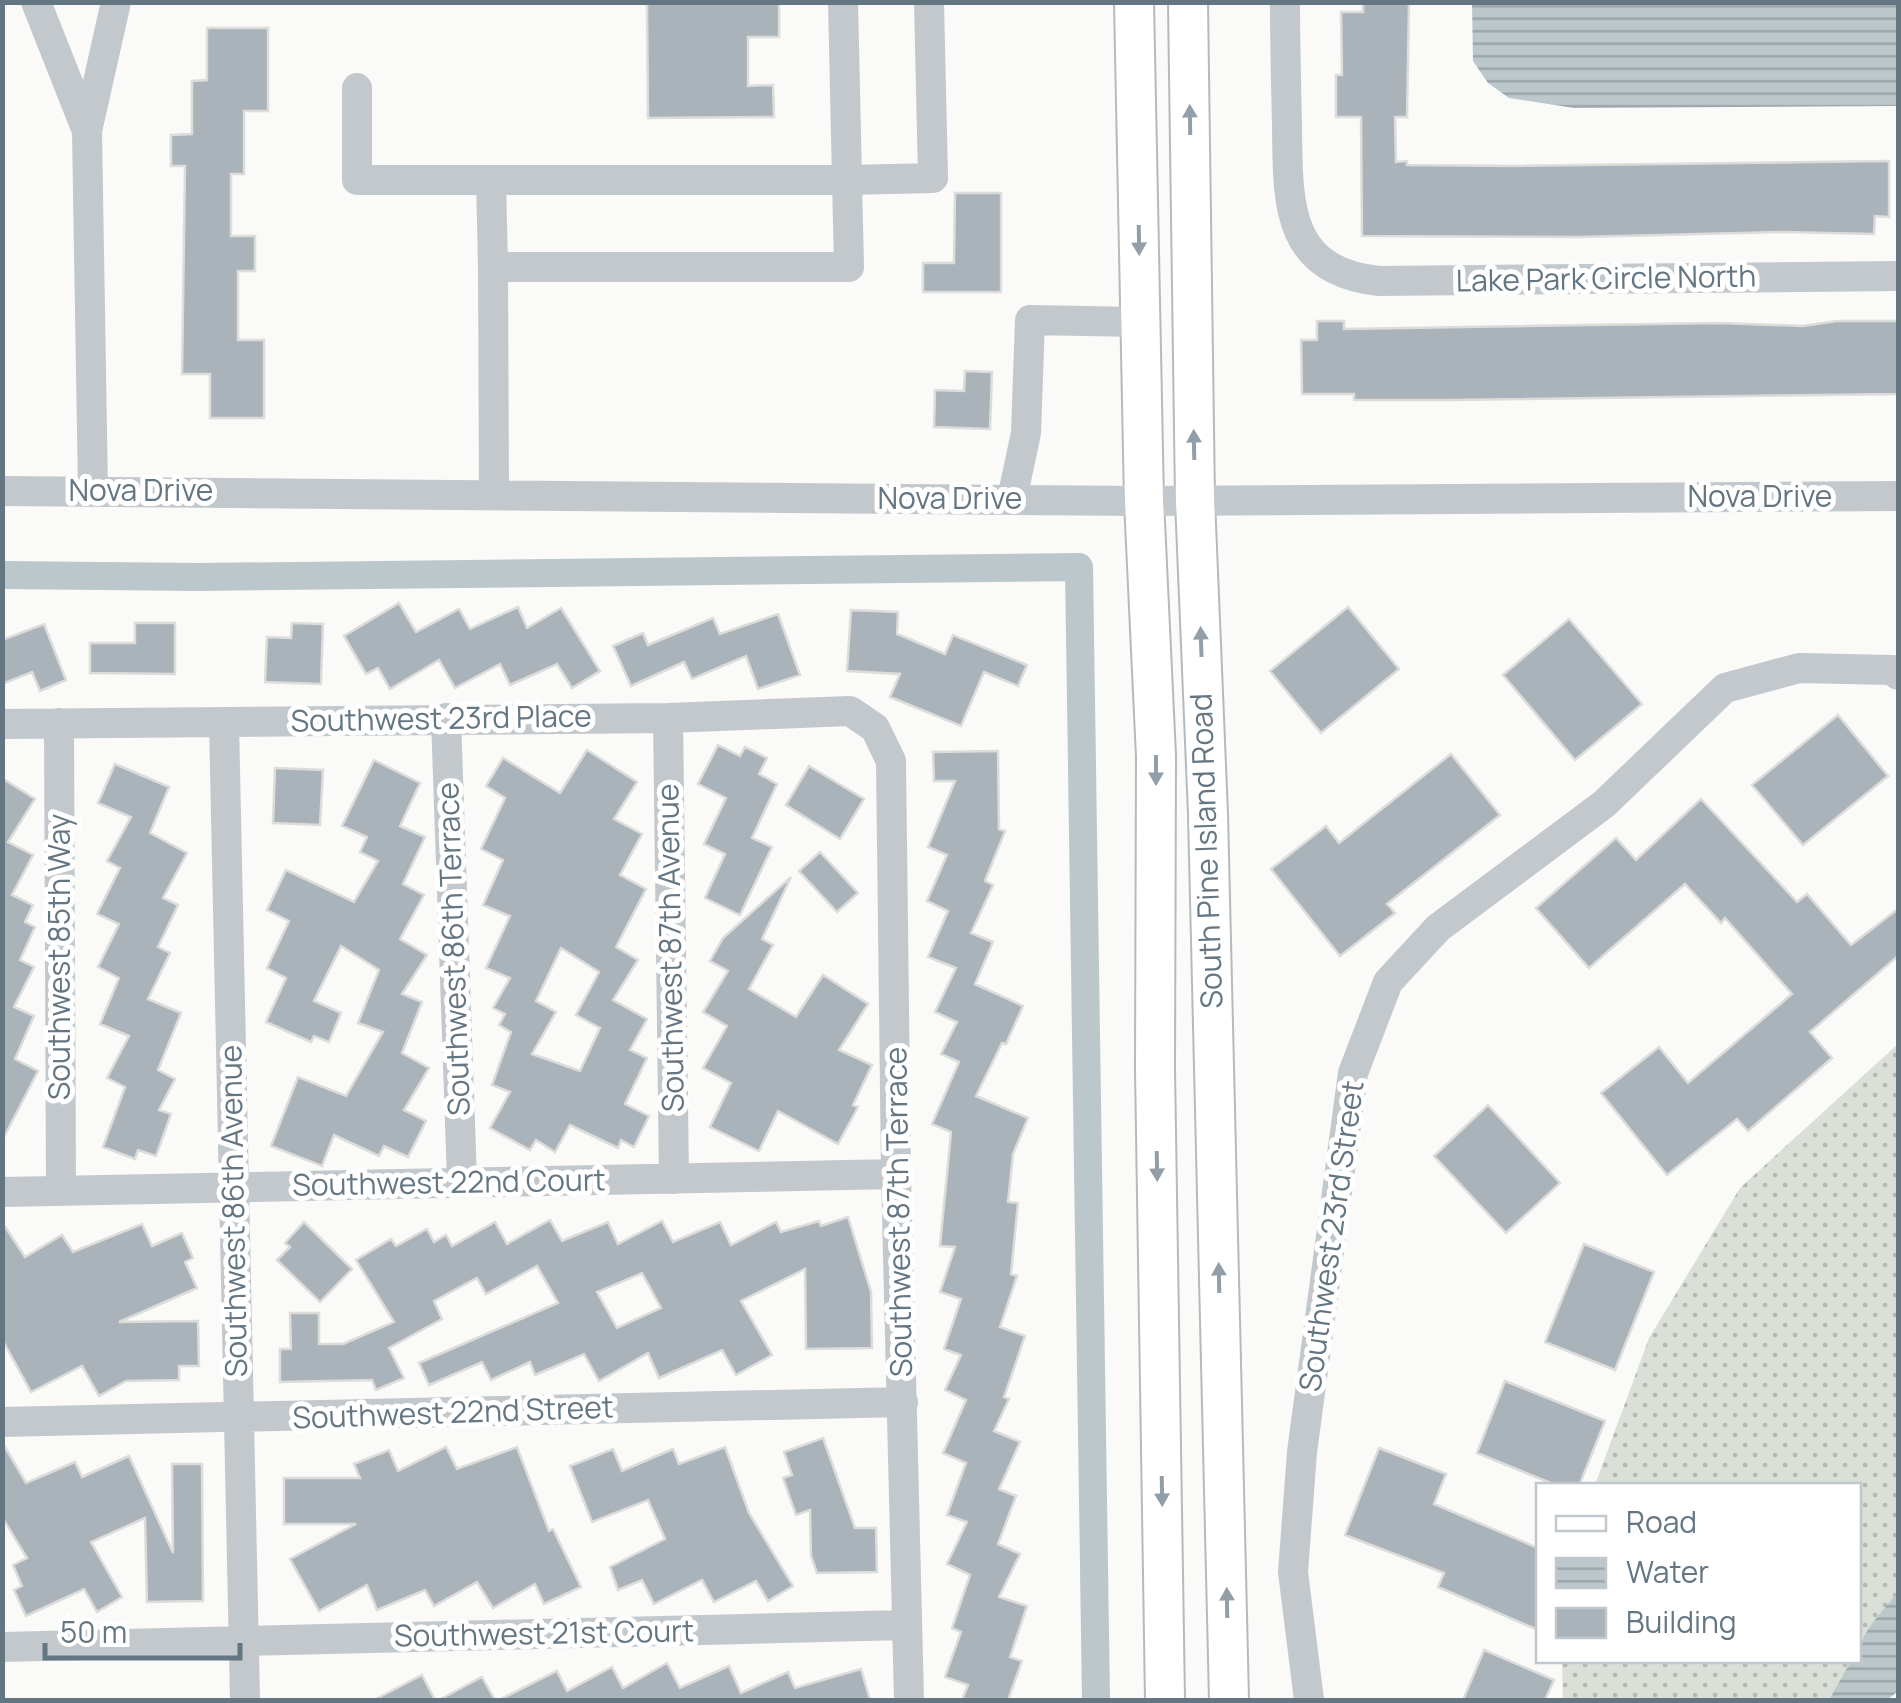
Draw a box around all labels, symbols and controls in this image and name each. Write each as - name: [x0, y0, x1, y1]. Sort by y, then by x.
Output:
- one-way arrow: [1182, 103, 1198, 135]
- one-way arrow: [1131, 224, 1147, 256]
- street label: Lake Park Circle North: [1455, 254, 1757, 301]
- one-way arrow: [1186, 428, 1202, 460]
- street label: Nova Drive: [69, 469, 213, 510]
- street label: Nova Drive: [1688, 475, 1832, 516]
- street label: Nova Drive: [878, 477, 1022, 518]
- one-way arrow: [1193, 626, 1209, 658]
- street label: South Pine Island Road: [1180, 693, 1231, 1009]
- street label: Southwest 23rd Place: [290, 694, 592, 741]
- one-way arrow: [1148, 755, 1164, 787]
- street label: Southwest 86th Terrace: [426, 781, 479, 1117]
- street label: Southwest 87th Avenue: [646, 783, 693, 1113]
- street label: Southwest 85th Way: [38, 814, 79, 1100]
- street label: Southwest 86th Avenue: [209, 1045, 256, 1377]
- street label: Southwest 87th Terrace: [874, 1047, 921, 1378]
- street label: Southwest 23rd Street: [1288, 1078, 1373, 1394]
- one-way arrow: [1149, 1151, 1165, 1183]
- street label: Southwest 22nd Court: [292, 1158, 606, 1205]
- one-way arrow: [1210, 1262, 1226, 1294]
- street label: Southwest 22nd Street: [292, 1385, 614, 1438]
- one-way arrow: [1154, 1476, 1170, 1508]
- legend: [1536, 1483, 1861, 1663]
- text: Road: [1626, 1501, 1697, 1542]
- text: Water: [1626, 1551, 1709, 1592]
- one-way arrow: [1218, 1587, 1234, 1619]
- scale bar: [45, 1598, 240, 1660]
- text: Building: [1626, 1601, 1737, 1642]
- street label: Southwest 21st Court: [394, 1609, 694, 1656]
- text: 50 m: [60, 1611, 127, 1652]

